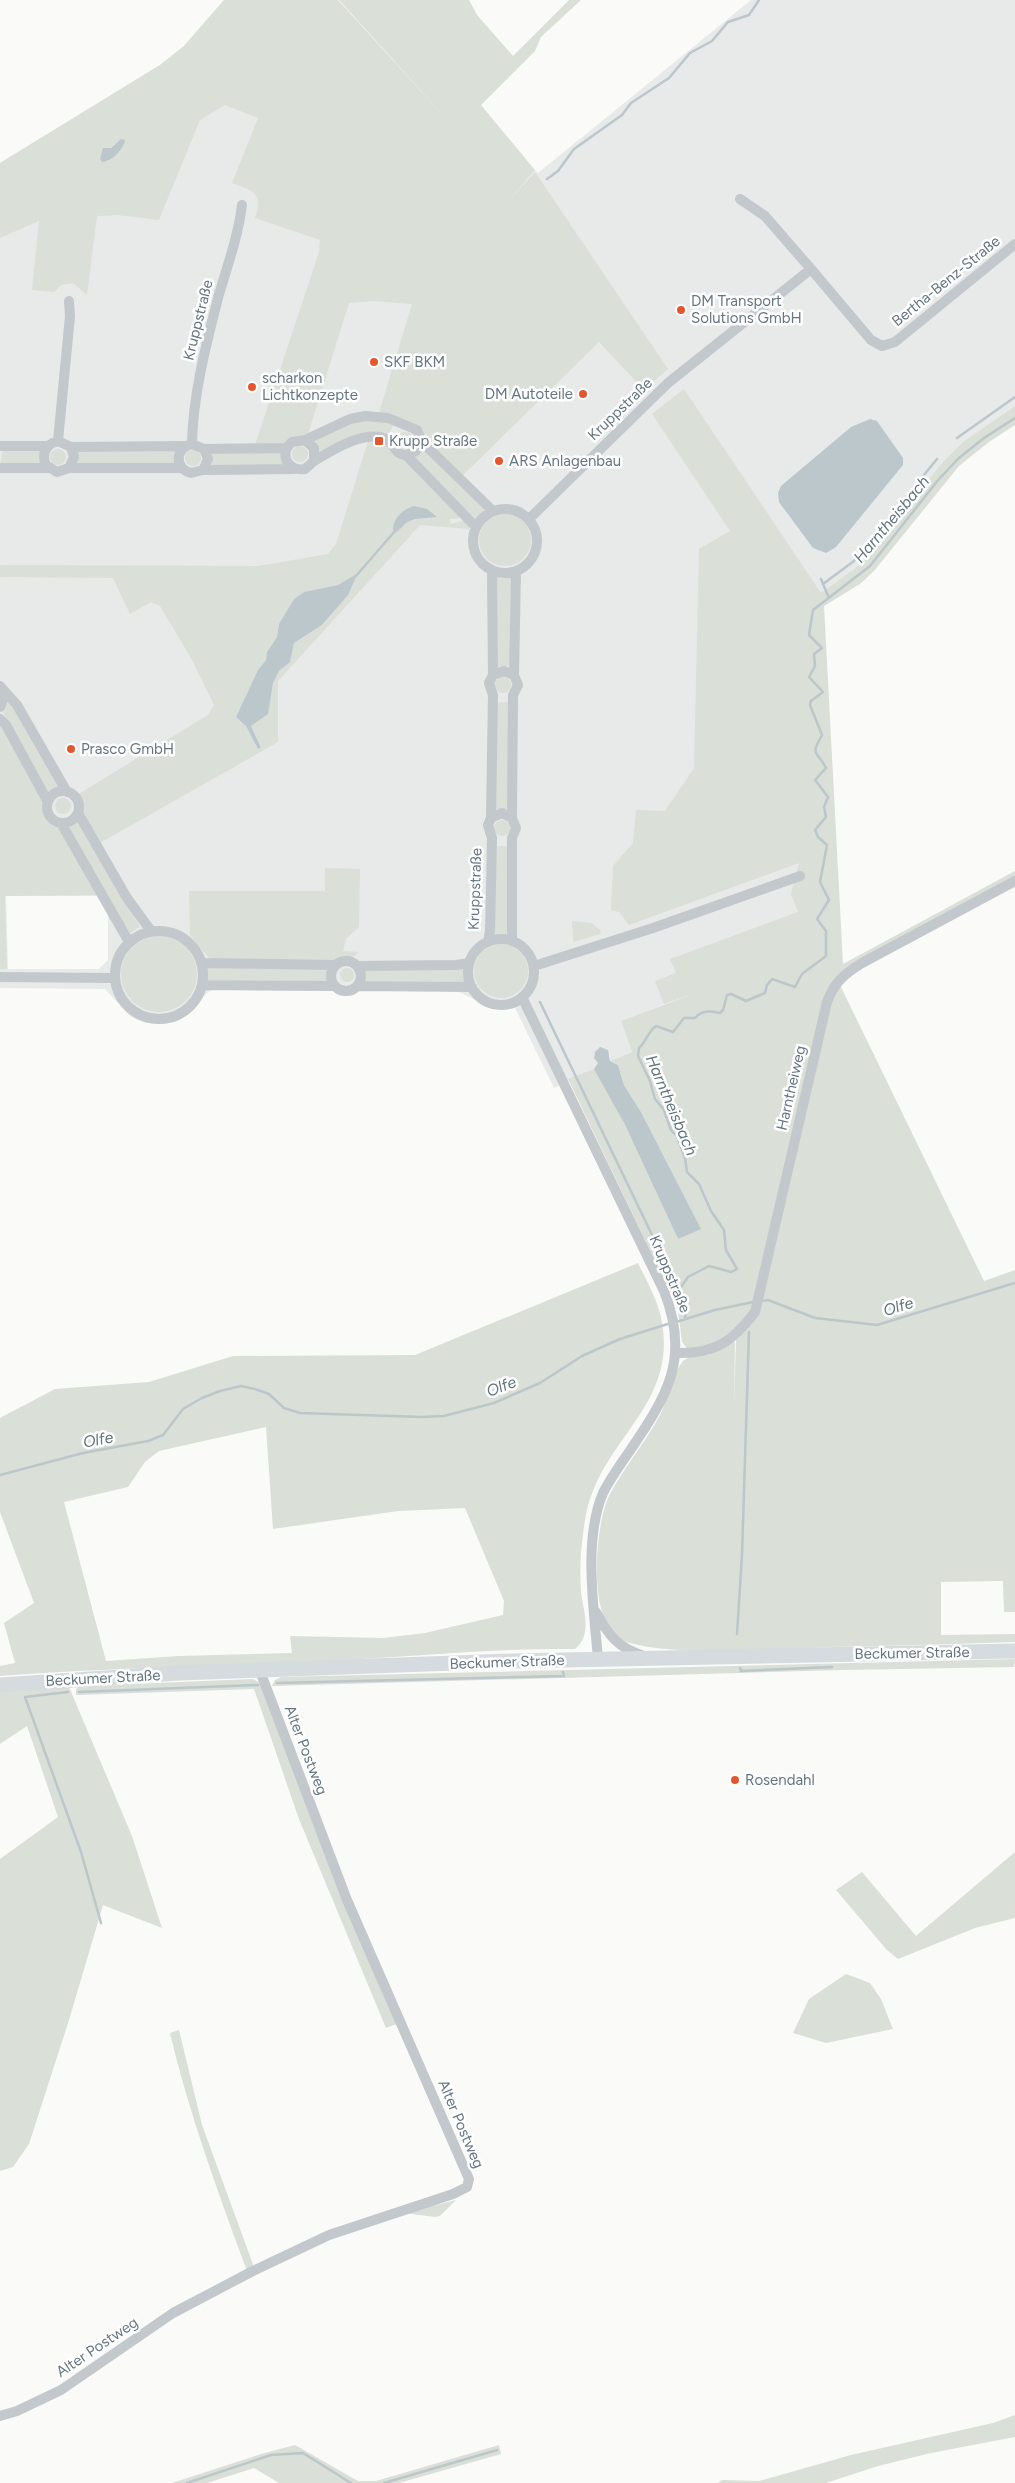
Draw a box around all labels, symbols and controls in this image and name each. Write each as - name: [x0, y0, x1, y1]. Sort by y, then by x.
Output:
- street label: Bertha-Benz-Straße: [888, 232, 1004, 330]
- street label: Kruppstraße: [179, 278, 217, 362]
- place label: DM Transport Solutions GmbH: [691, 292, 802, 327]
- marker: DM Transport Solutions GmbH: [675, 304, 687, 316]
- place label: SKF BKM: [384, 353, 445, 371]
- marker: SKF BKM: [368, 356, 380, 368]
- place label: scharkon Lichtkonzepte: [262, 369, 358, 404]
- street label: Kruppstraße: [584, 374, 656, 444]
- marker: scharkon Lichtkonzepte: [246, 381, 258, 393]
- place label: DM Autoteile: [485, 385, 573, 403]
- marker: DM Autoteile: [577, 388, 589, 400]
- place label: Krupp Straße: [389, 432, 477, 450]
- marker: Krupp Straße: [373, 435, 385, 447]
- place label: ARS Anlagenbau: [509, 452, 621, 470]
- marker: ARS Anlagenbau: [493, 455, 505, 467]
- water label: Harntheisbach: [850, 472, 933, 567]
- place label: Prasco GmbH: [81, 740, 174, 758]
- marker: Prasco GmbH: [65, 743, 77, 755]
- street label: Kruppstraße: [465, 848, 485, 930]
- street label: Harntheiweg: [772, 1044, 810, 1132]
- water label: Harntheisbach: [642, 1052, 701, 1158]
- street label: Kruppstraße: [646, 1233, 694, 1315]
- water label: Olfe: [881, 1293, 916, 1320]
- water label: Olfe: [484, 1372, 519, 1401]
- water label: Olfe: [81, 1427, 115, 1452]
- street label: Beckumer Straße: [854, 1643, 970, 1663]
- street label: Beckumer Straße: [449, 1651, 565, 1673]
- street label: Beckumer Straße: [45, 1666, 161, 1690]
- street label: Alter Postweg: [281, 1703, 331, 1797]
- place label: Rosendahl: [745, 1771, 815, 1789]
- marker: Rosendahl: [729, 1774, 741, 1786]
- street label: Alter Postweg: [434, 2077, 488, 2171]
- street label: Alter Postweg: [53, 2313, 141, 2381]

